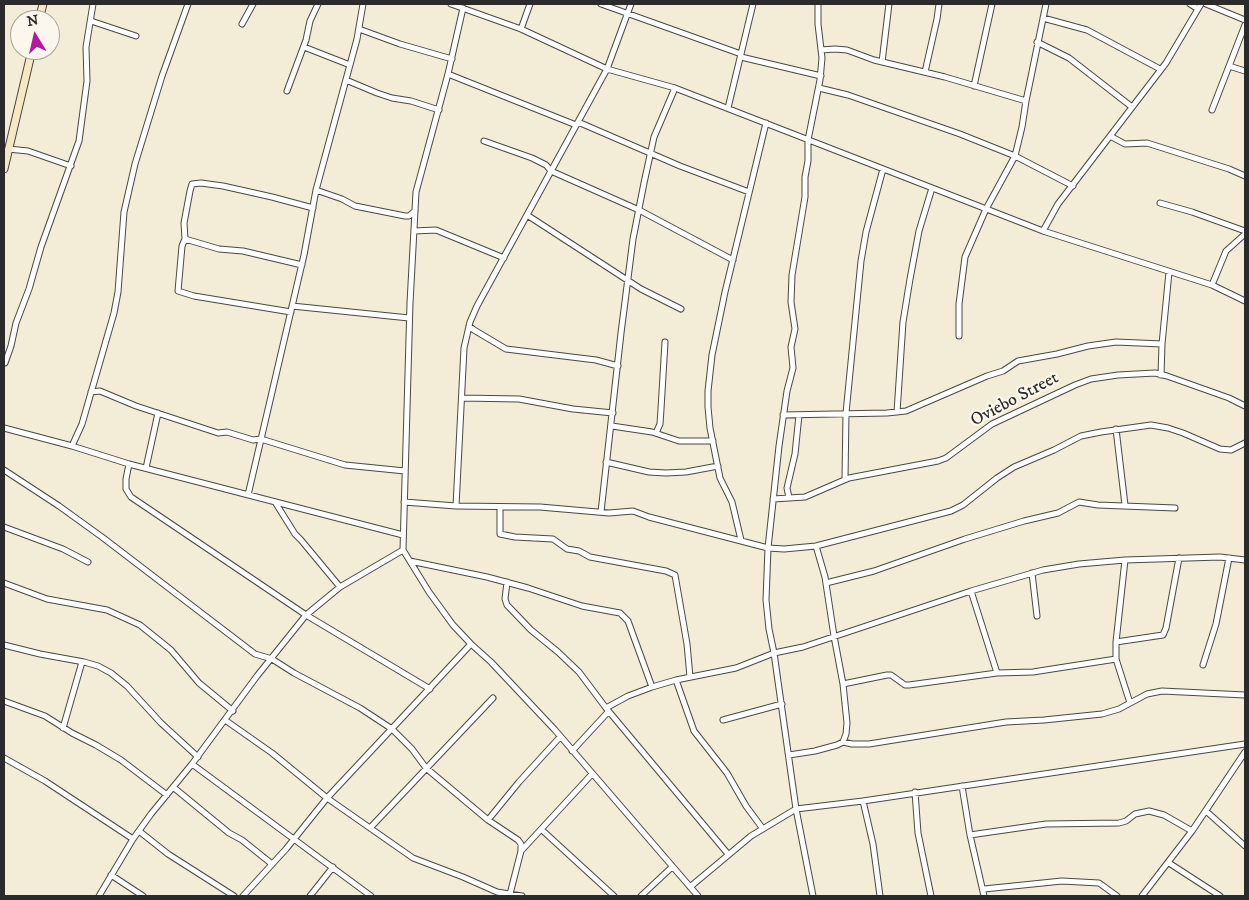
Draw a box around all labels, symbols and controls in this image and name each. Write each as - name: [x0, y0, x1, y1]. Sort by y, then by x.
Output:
- north arrow: [10, 10, 60, 60]
- text: N: [26, 11, 40, 31]
- street label: Oviebo Street: [967, 368, 1063, 432]

